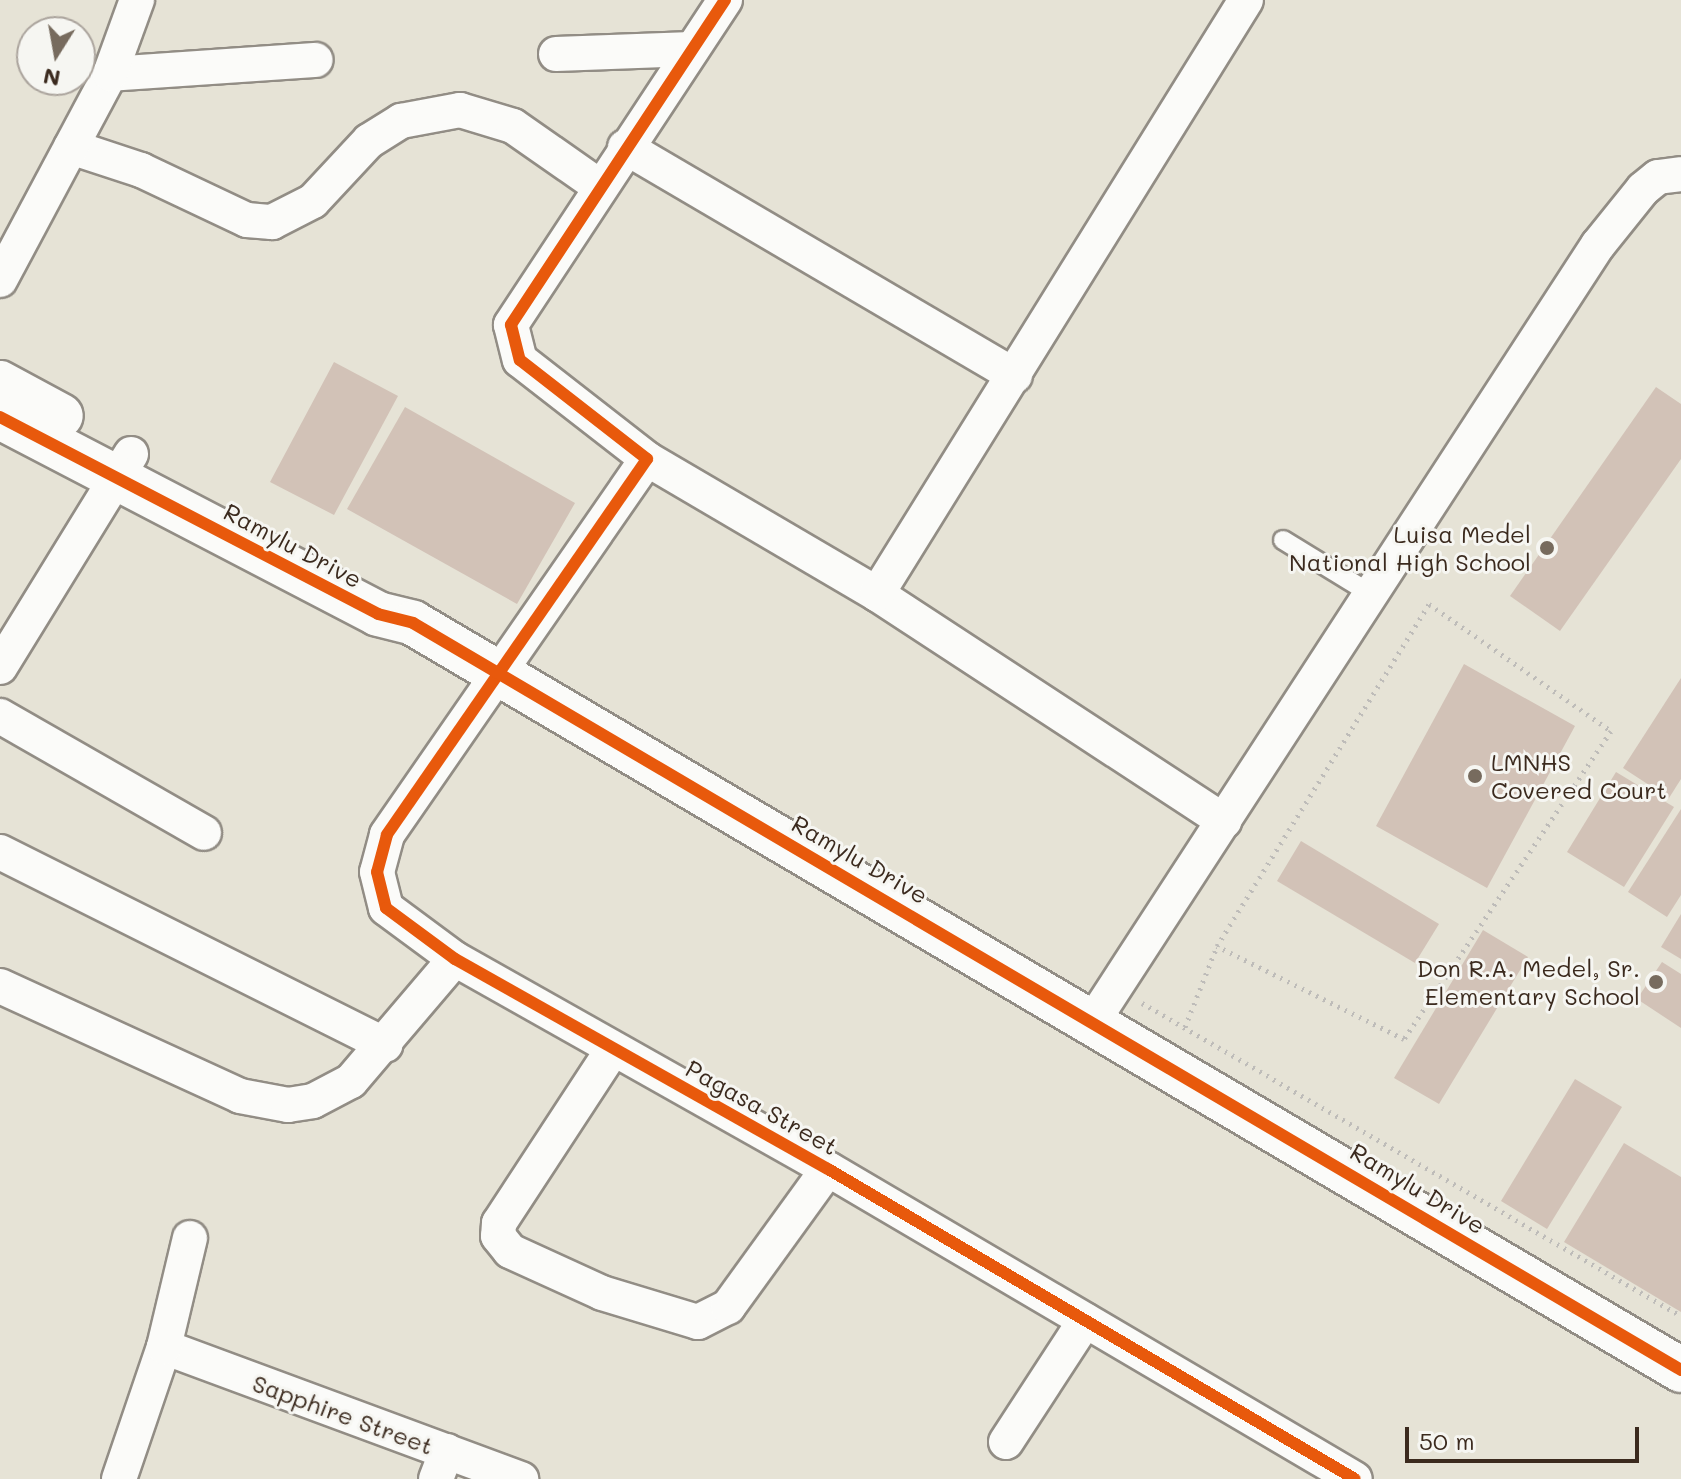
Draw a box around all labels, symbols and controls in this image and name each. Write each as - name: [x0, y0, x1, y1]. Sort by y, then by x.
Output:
- north arrow: [16, 16, 96, 96]
- text: N: [41, 62, 63, 94]
- street label: Ramylu Drive: [219, 497, 367, 593]
- place label: Luisa Medel National High School: [1289, 520, 1531, 576]
- marker: Luisa Medel National High School: [1538, 539, 1556, 557]
- place label: LMNHS Covered Court: [1491, 748, 1667, 804]
- marker: LMNHS Covered Court: [1466, 767, 1484, 785]
- street label: Ramylu Drive: [787, 808, 933, 910]
- place label: Don R.A. Medel, Sr. Elementary School: [1417, 954, 1640, 1010]
- marker: Don R.A. Medel, Sr. Elementary School: [1647, 973, 1665, 991]
- street label: Pagasa Street: [681, 1053, 843, 1161]
- street label: Ramylu Drive: [1345, 1136, 1491, 1240]
- street label: Sapphire Street: [249, 1368, 437, 1460]
- scale bar: [1409, 1411, 1643, 1461]
- text: 50 m: [1419, 1425, 1475, 1456]

